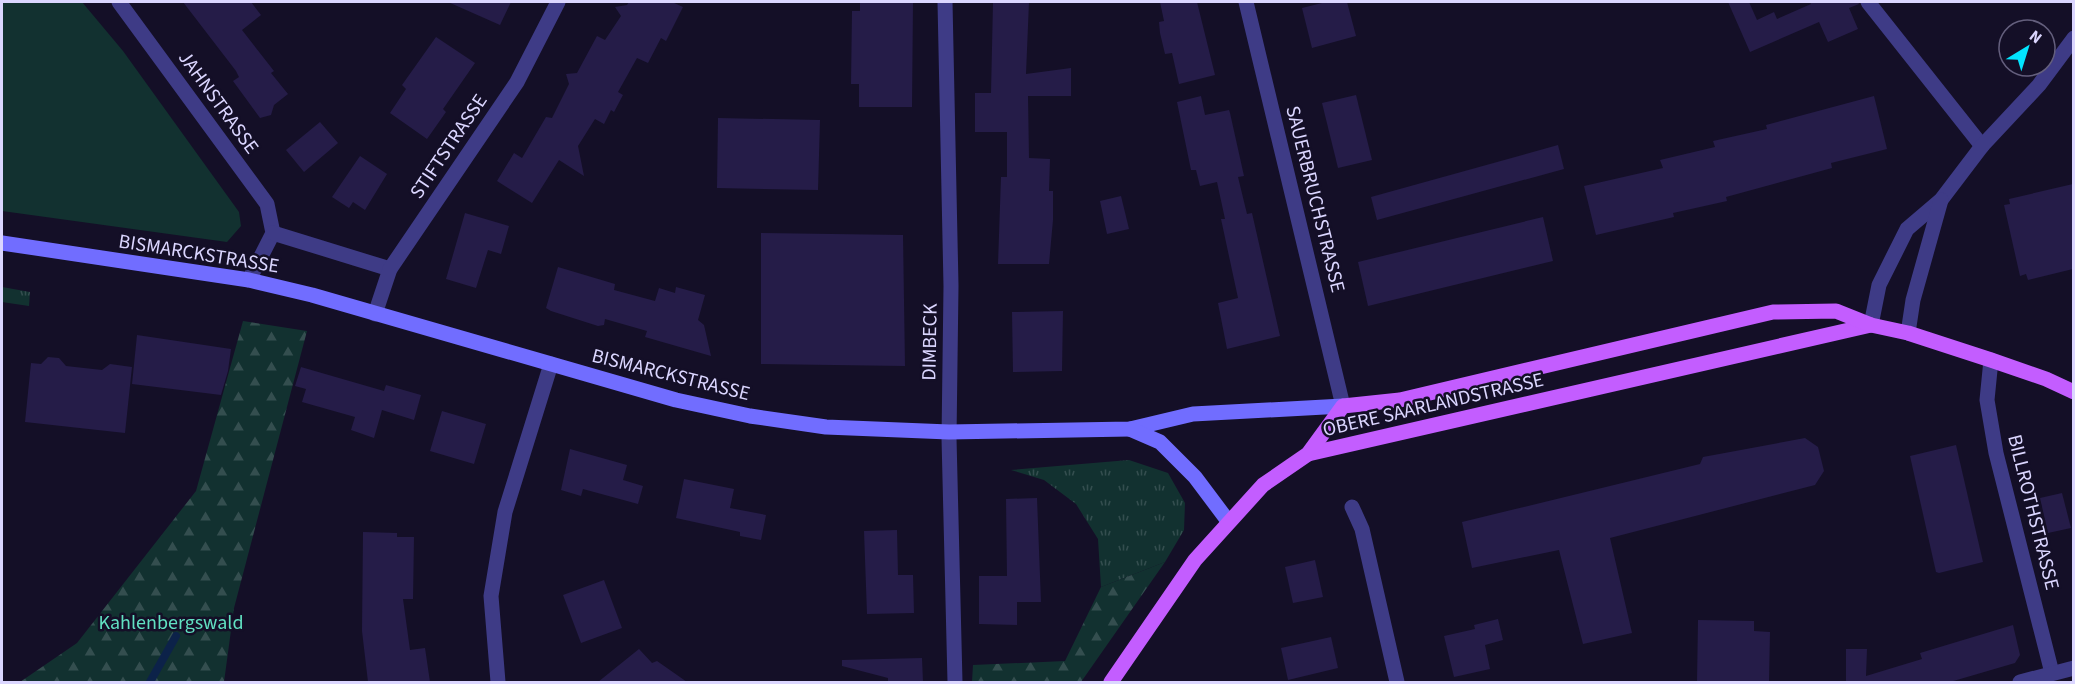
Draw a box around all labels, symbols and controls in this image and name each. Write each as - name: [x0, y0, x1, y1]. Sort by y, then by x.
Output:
- north arrow: [1997, 18, 2057, 78]
- text: N: [2025, 25, 2047, 49]
- street label: JAHNSTRASSE: [171, 45, 265, 160]
- street label: STIFTSTRASSE: [403, 89, 494, 204]
- street label: SAUERBRUCHSTRASSE: [1278, 103, 1352, 295]
- street label: BISMARCKSTRASSE: [117, 227, 281, 280]
- street label: DIMBECK: [915, 303, 945, 381]
- street label: BISMARCKSTRASSE: [589, 342, 753, 408]
- street label: OBERE SAARLANDSTRASSE: [1320, 366, 1546, 444]
- street label: BILLROTHSTRASSE: [2000, 432, 2066, 593]
- park label: Kahlenbergswald: [98, 609, 244, 637]

